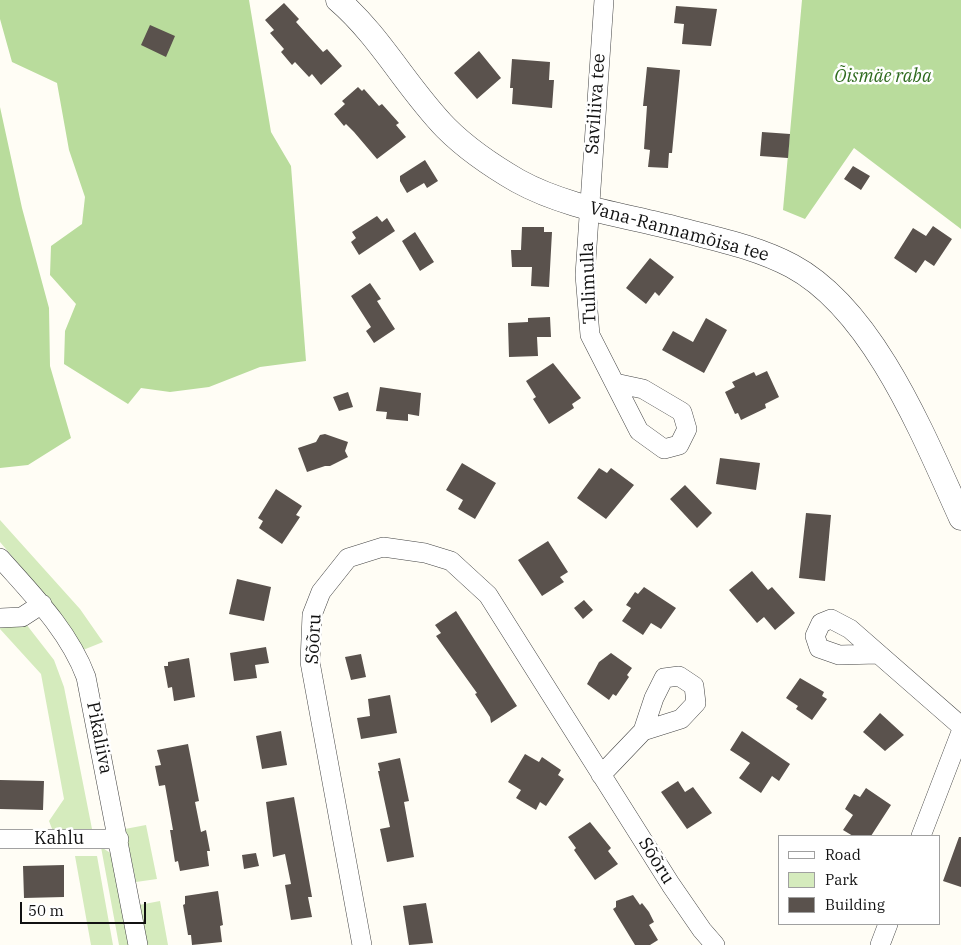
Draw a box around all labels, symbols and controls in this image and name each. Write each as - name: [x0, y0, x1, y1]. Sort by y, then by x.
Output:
- street label: Saviliiva tee: [582, 53, 610, 155]
- park label: Õismäe raba: [834, 66, 932, 88]
- street label: Vana-Rannamõisa tee: [587, 198, 771, 266]
- street label: Tulimulla: [577, 241, 601, 325]
- street label: Sõõru: [302, 613, 326, 665]
- street label: Pikaliiva: [81, 700, 117, 776]
- street label: Kahlu: [34, 828, 84, 850]
- street label: Sõõru: [633, 834, 679, 888]
- legend: [778, 835, 941, 925]
- text: Road: [825, 845, 861, 864]
- text: Park: [825, 870, 858, 889]
- scale bar: [22, 892, 149, 924]
- text: Building: [825, 895, 885, 914]
- text: 50 m: [28, 901, 64, 920]

